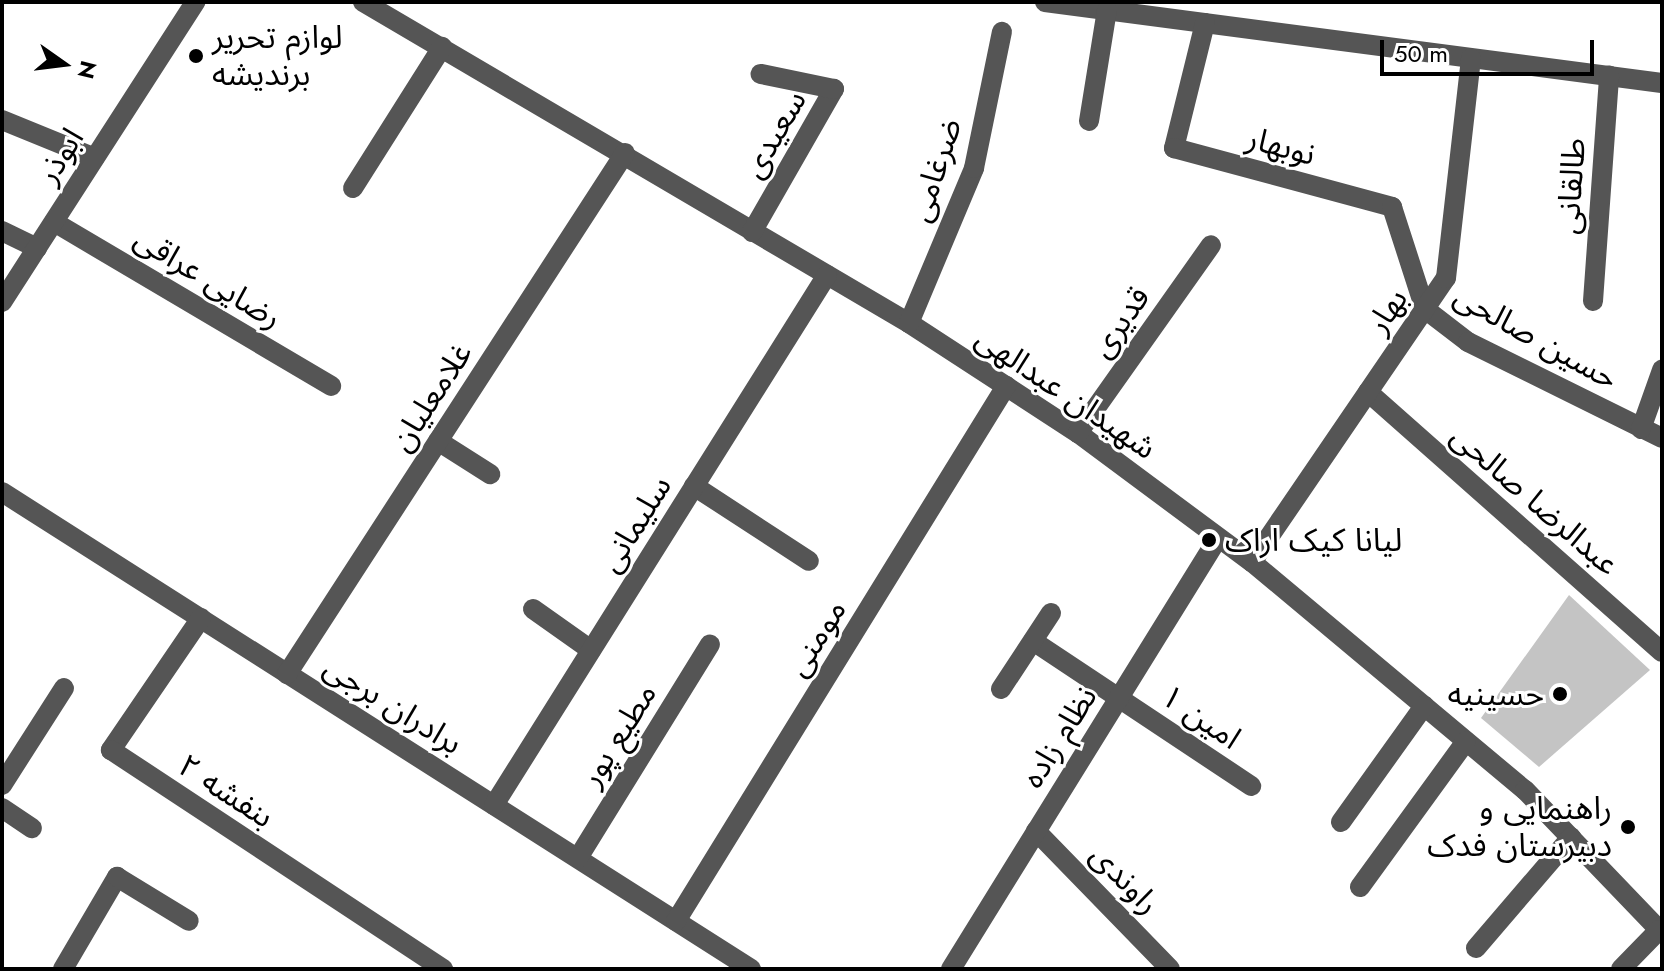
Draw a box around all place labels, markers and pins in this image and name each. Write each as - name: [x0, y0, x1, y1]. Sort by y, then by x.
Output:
- place label: لوازم تحریر برندیشه: [212, 19, 342, 94]
- marker: لوازم تحریر برندیشه: [187, 47, 205, 65]
- place label: لیانا کیک اراک: [1225, 521, 1402, 559]
- marker: لیانا کیک اراک: [1200, 531, 1218, 549]
- place label: حسینیه: [1448, 675, 1544, 713]
- marker: حسینیه: [1551, 685, 1569, 703]
- place label: راهنمایی و دبیرستان فدک: [1427, 790, 1612, 865]
- marker: راهنمایی و دبیرستان فدک: [1619, 818, 1637, 836]

